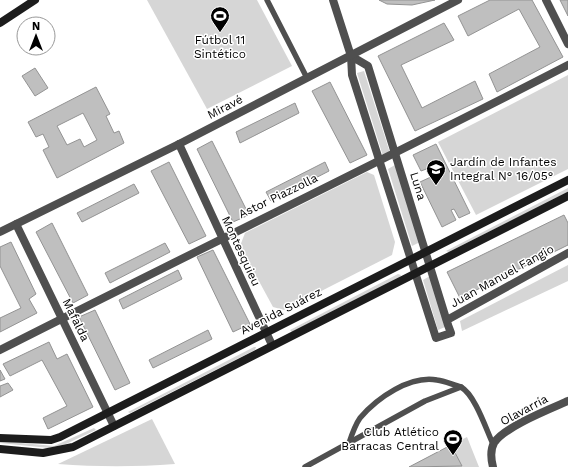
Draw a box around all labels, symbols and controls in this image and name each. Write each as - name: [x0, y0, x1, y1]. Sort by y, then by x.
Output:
- sports icon: Fútbol 11 Sintético: [209, 5, 231, 33]
- north arrow: [16, 16, 56, 56]
- text: N: [32, 20, 40, 33]
- place label: Fútbol 11 Sintético: [194, 33, 246, 61]
- street label: Miravé: [205, 92, 245, 122]
- place label: Jardín de Infantes Integral N° 16/05°: [450, 155, 556, 183]
- school or university icon: Jardín de Infantes Integral N° 16/05°: [425, 158, 447, 186]
- street label: Luna: [407, 170, 429, 202]
- street label: Astor Piazzolla: [236, 171, 320, 221]
- street label: Montesquieu: [219, 214, 263, 288]
- street label: Juan Manuel Fangio: [448, 242, 556, 310]
- street label: Avenida Suárez: [238, 284, 324, 338]
- street label: Mafalda: [60, 296, 92, 344]
- street label: Olavarría: [498, 392, 550, 428]
- place label: Club Atlético Barracas Central: [341, 425, 439, 453]
- sports icon: Club Atlético Barracas Central: [442, 428, 464, 456]

